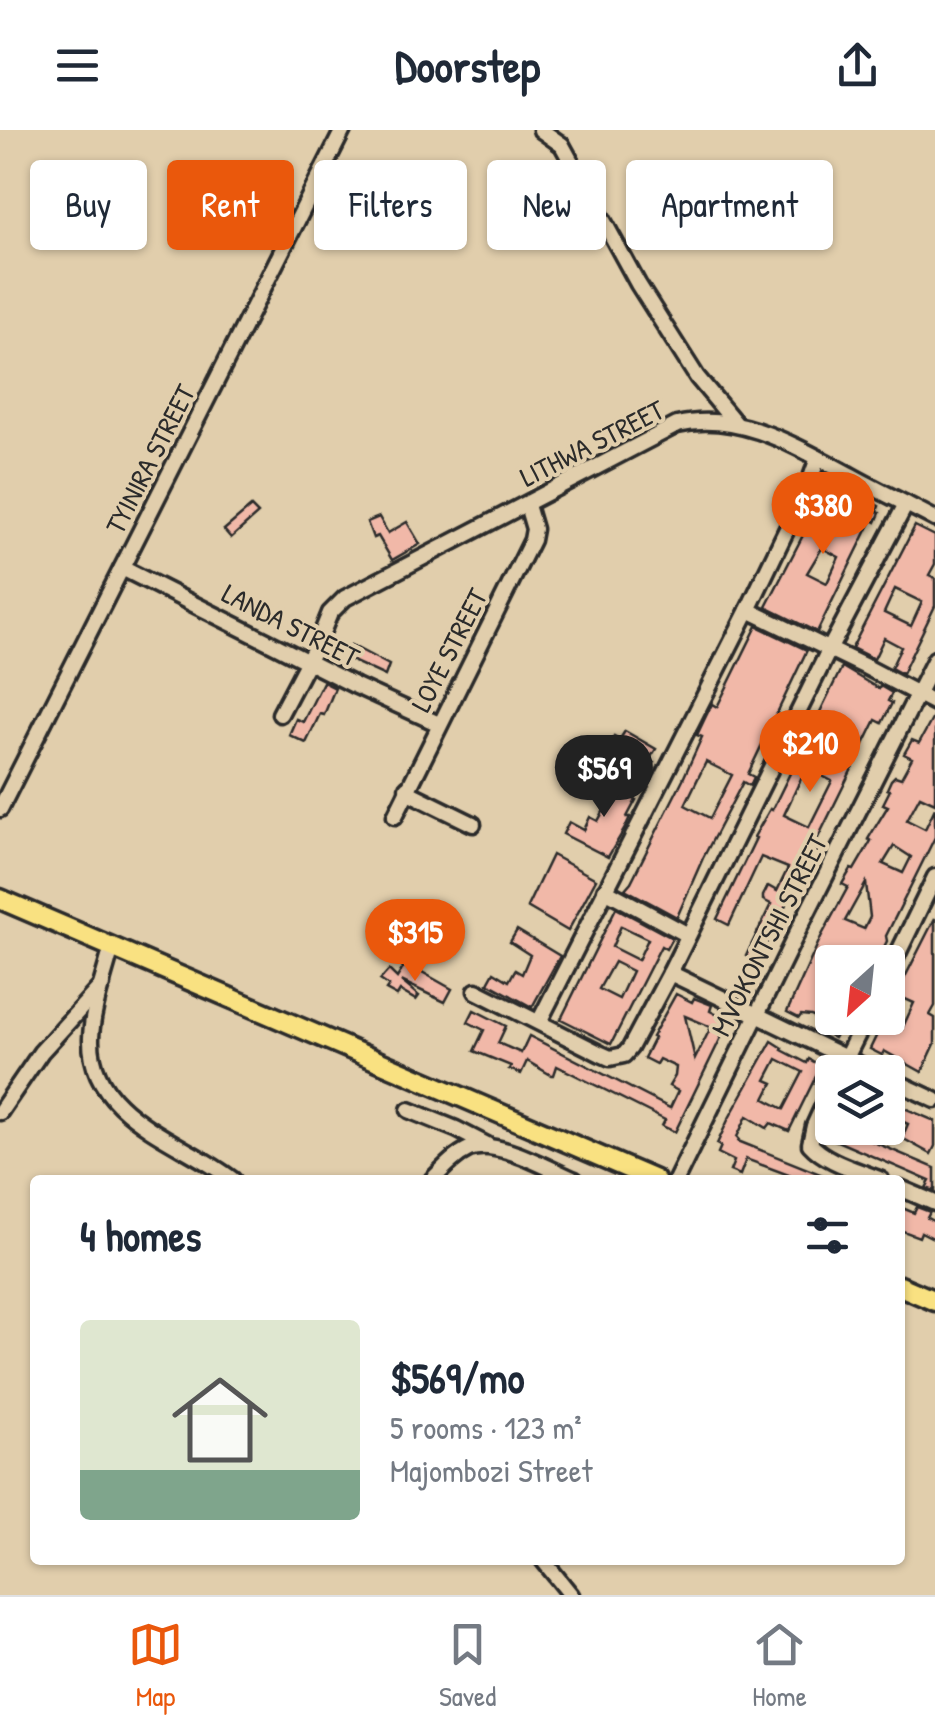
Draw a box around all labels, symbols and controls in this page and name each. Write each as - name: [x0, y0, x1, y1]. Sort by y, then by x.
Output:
- text: Doorstep: [395, 35, 540, 96]
- icon: menu: [50, 38, 105, 93]
- icon: share: [830, 38, 885, 93]
- chip: Buy: [30, 160, 147, 250]
- chip: Rent: [167, 160, 294, 250]
- chip: Filters: [314, 160, 467, 250]
- chip: New: [487, 160, 606, 250]
- chip: Apartment: [626, 160, 833, 250]
- street label: TYINIRA STREET: [96, 377, 204, 540]
- street label: LITHWA STREET: [513, 390, 671, 496]
- pin: $380: [764, 472, 882, 557]
- text: $380: [794, 483, 852, 526]
- street label: LANDA STREET: [216, 574, 367, 676]
- street label: LOYE STREET: [402, 581, 497, 718]
- pin: $210: [751, 710, 869, 795]
- text: $210: [781, 721, 839, 764]
- pin: $569: [545, 735, 663, 820]
- text: $569: [577, 746, 631, 789]
- street label: MVOKONTSHI STREET: [702, 827, 837, 1042]
- pin: $315: [356, 899, 474, 984]
- text: $315: [387, 910, 443, 953]
- north arrow: [815, 945, 905, 1035]
- map controls: [815, 945, 905, 1145]
- button: layers: [815, 1055, 905, 1145]
- text: 4 homes: [80, 1207, 201, 1264]
- icon: filters: [800, 1208, 855, 1263]
- text: $569/mo: [390, 1349, 524, 1406]
- icon: home: [160, 1360, 280, 1480]
- text: 5 rooms · 123 m²: [390, 1406, 582, 1449]
- text: Majombozi Street: [390, 1449, 593, 1492]
- tab: Map: [128, 1617, 183, 1715]
- tab: Saved: [439, 1617, 496, 1715]
- tab: Home: [752, 1617, 807, 1715]

